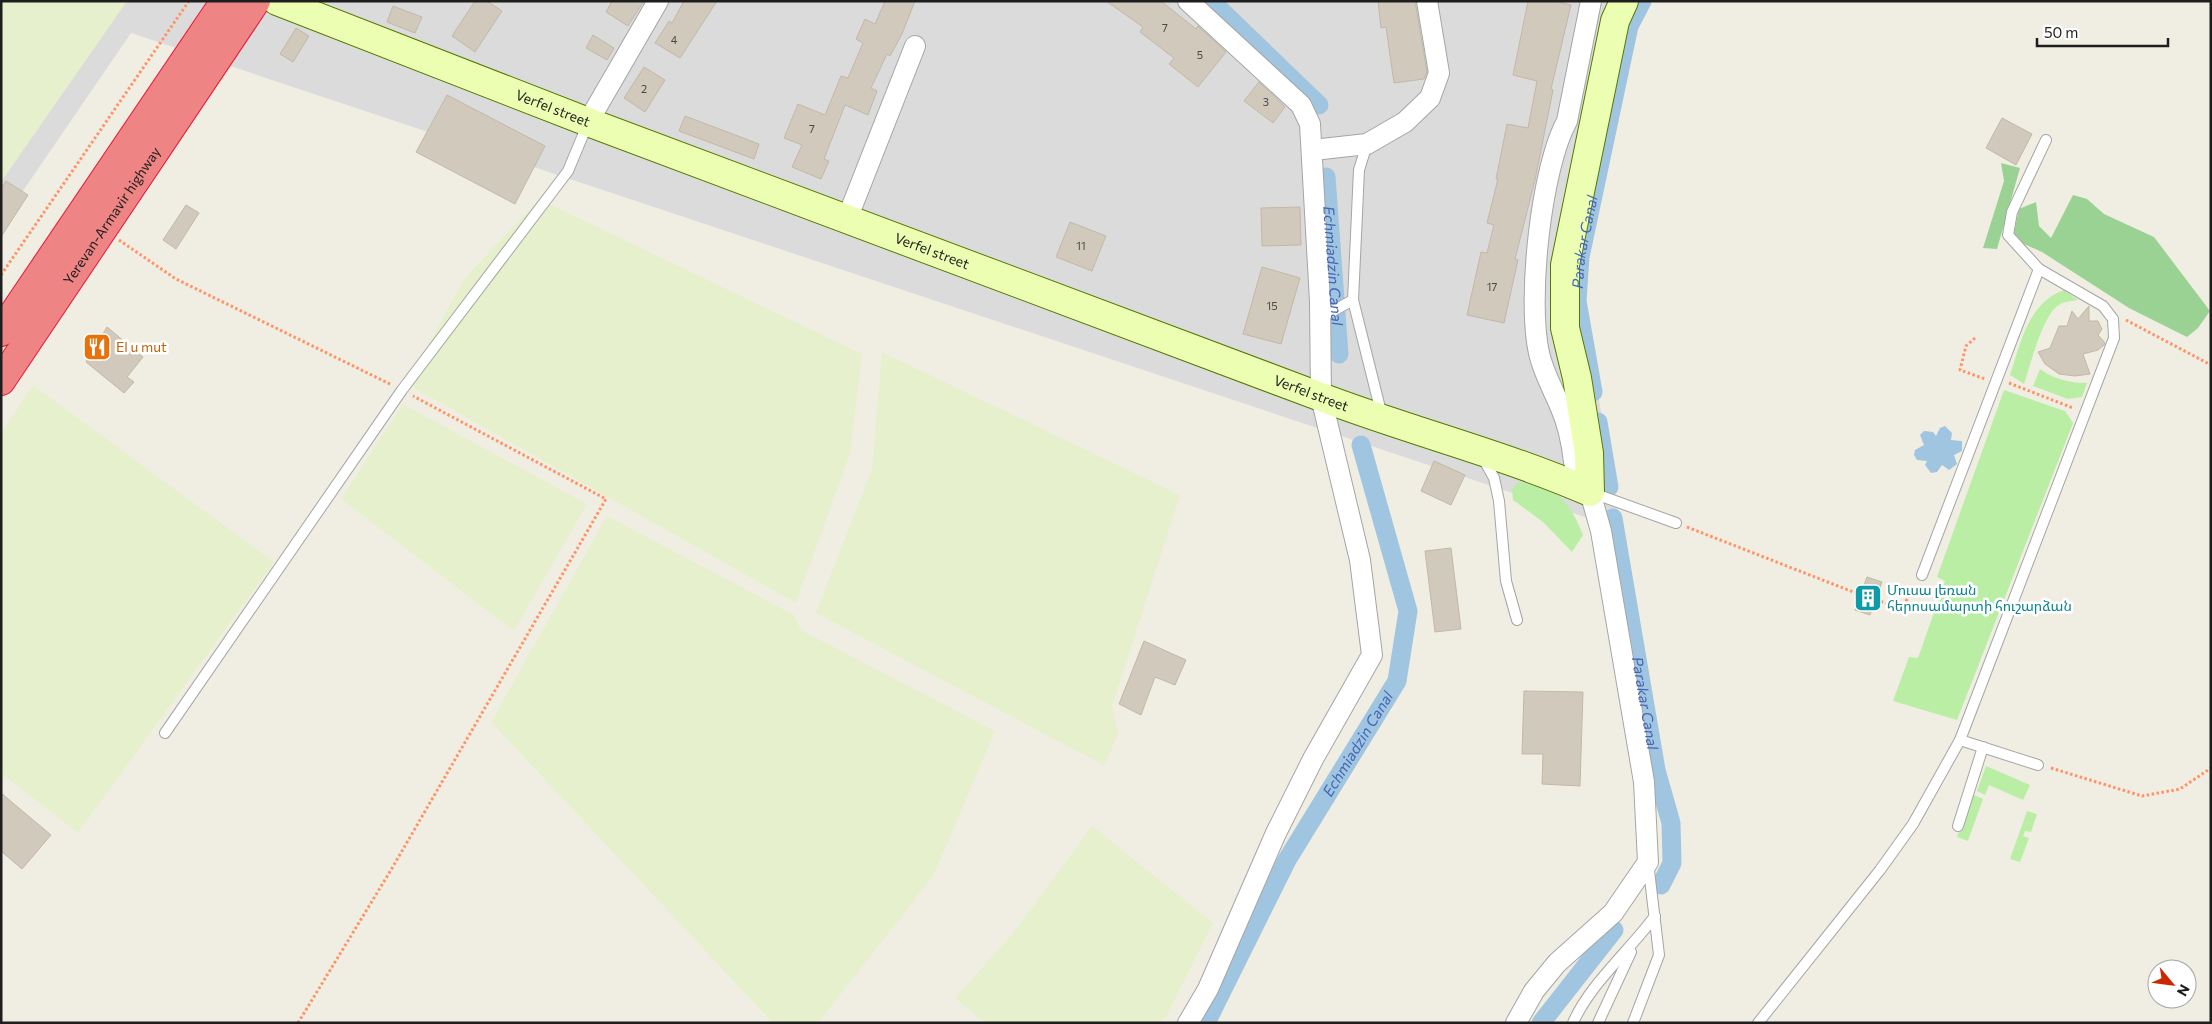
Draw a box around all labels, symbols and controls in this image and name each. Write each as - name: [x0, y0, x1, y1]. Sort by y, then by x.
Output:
- scale bar: [2037, 15, 2168, 47]
- house number: 7: [1162, 21, 1168, 34]
- text: 50 m: [2044, 23, 2078, 41]
- house number: 4: [671, 33, 678, 46]
- house number: 5: [1197, 48, 1203, 61]
- house number: 2: [641, 82, 647, 95]
- street label: Verfel street: [513, 86, 593, 130]
- house number: 3: [1263, 95, 1269, 108]
- house number: 7: [809, 122, 815, 135]
- street label: Yerevan-Armavir highway: [59, 143, 164, 288]
- water label: Parakar Canal: [1568, 193, 1601, 289]
- water label: Echmiadzin Canal: [1320, 205, 1347, 327]
- street label: Verfel street: [892, 229, 972, 272]
- house number: 11: [1076, 239, 1086, 252]
- house number: 17: [1487, 280, 1497, 293]
- house number: 15: [1266, 299, 1278, 312]
- restaurant icon: El u mut: [82, 332, 112, 362]
- place label: El u mut: [116, 338, 167, 355]
- street label: Verfel street: [1272, 371, 1351, 415]
- place label: Մուսա լեռան հերոսամարտի հուշարձան: [1887, 581, 2072, 614]
- building icon: Մուսա լեռան հերոսամարտի հուշարձան: [1853, 583, 1883, 613]
- water label: Parakar Canal: [1629, 655, 1663, 752]
- water label: Echmiadzin Canal: [1318, 687, 1397, 799]
- north arrow: [2147, 959, 2197, 1009]
- text: N: [2174, 982, 2194, 999]

